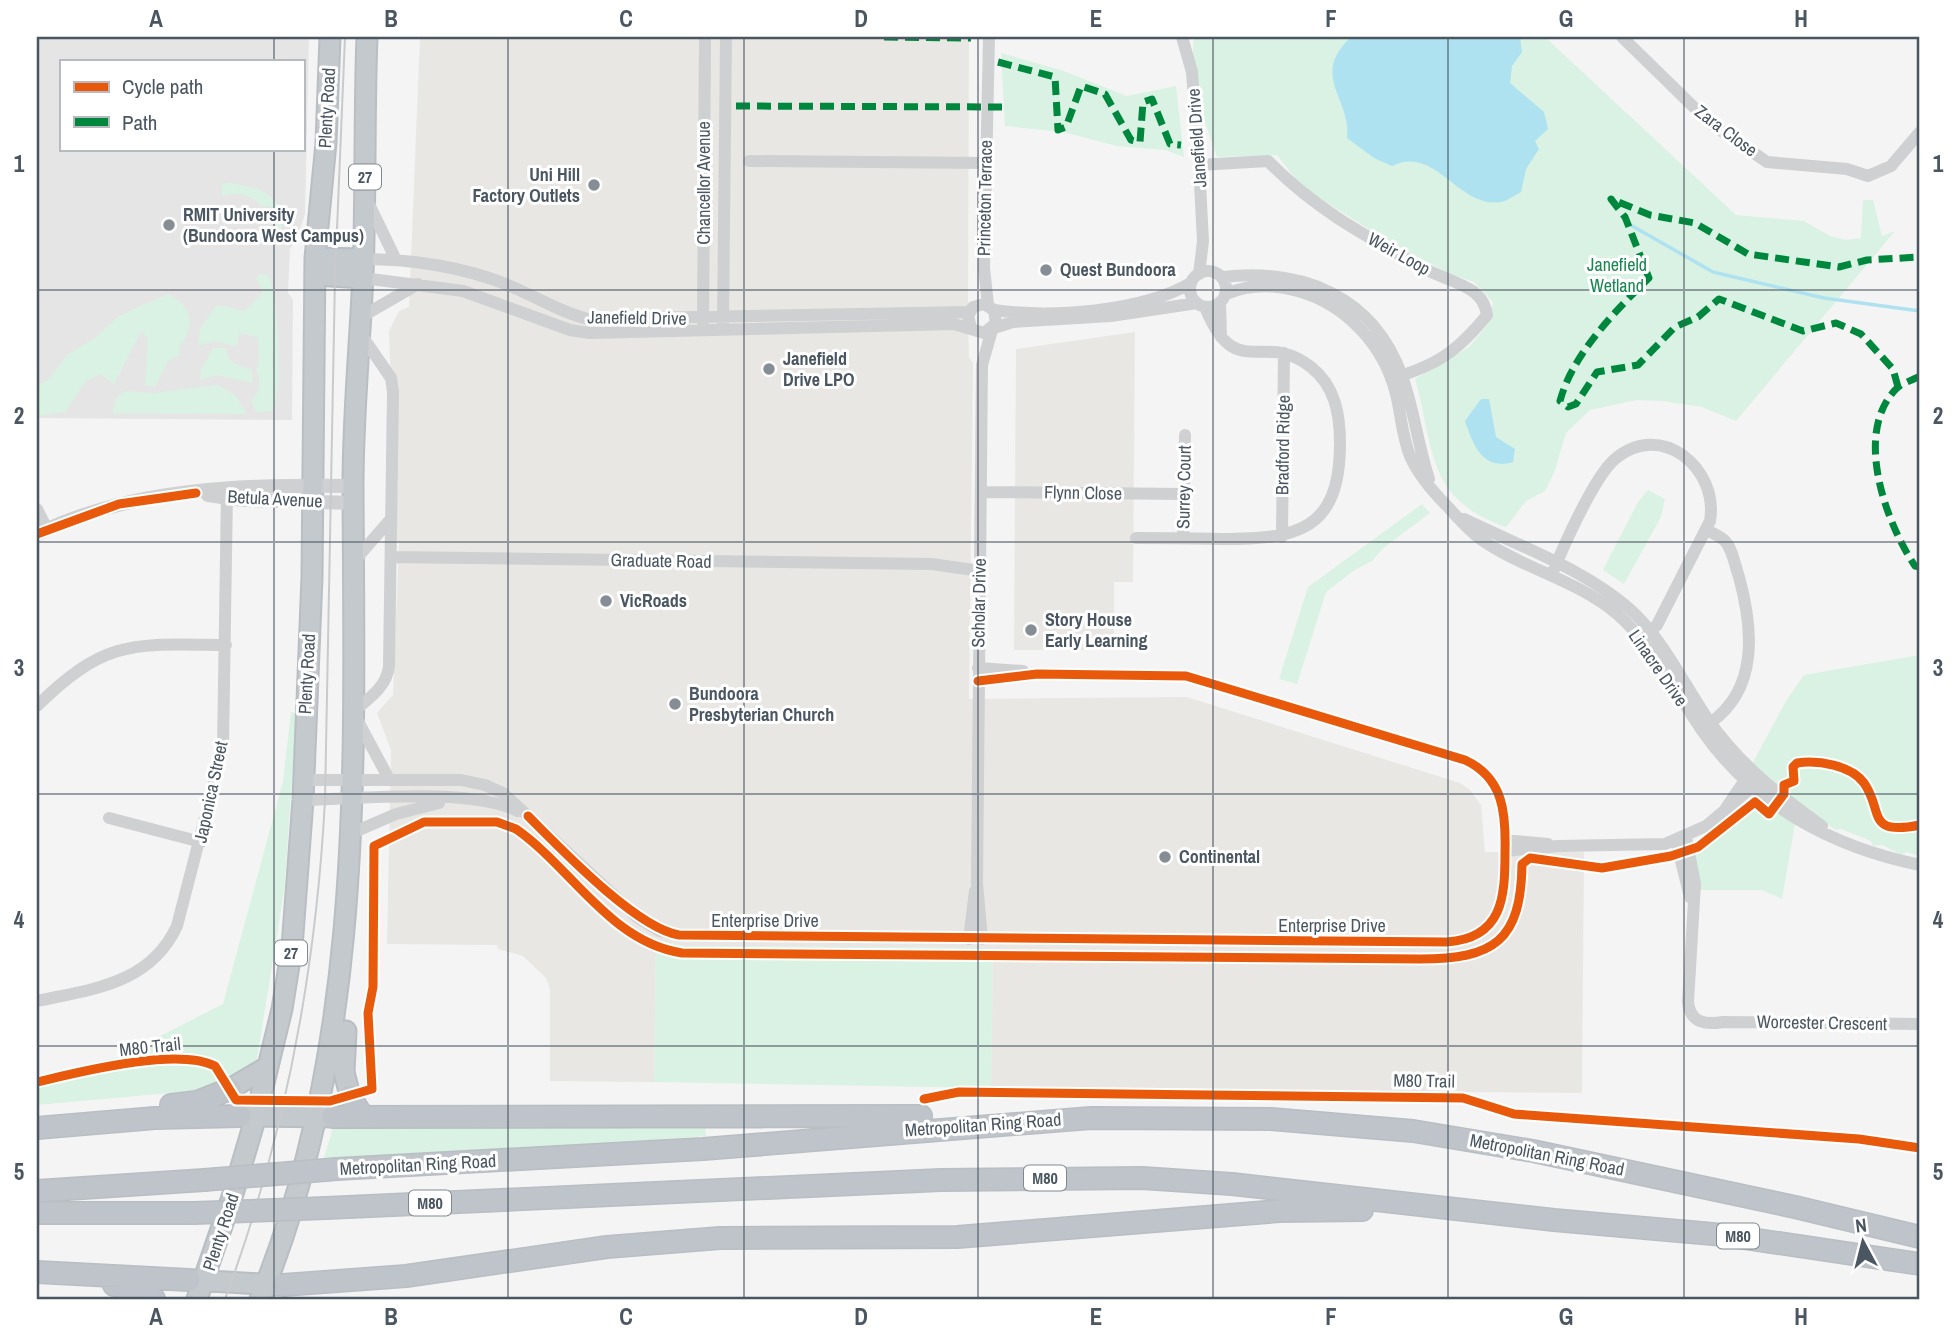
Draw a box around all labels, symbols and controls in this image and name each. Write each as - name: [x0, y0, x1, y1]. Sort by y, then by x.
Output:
- text: A: [149, 3, 163, 34]
- text: B: [384, 3, 398, 34]
- text: C: [619, 3, 633, 34]
- text: D: [854, 3, 868, 34]
- text: E: [1090, 3, 1102, 34]
- text: F: [1325, 3, 1337, 34]
- text: G: [1559, 3, 1573, 34]
- text: H: [1794, 3, 1808, 34]
- legend: [60, 60, 304, 150]
- street label: Plenty Road: [312, 67, 341, 149]
- text: Cycle path: [122, 72, 203, 101]
- street label: Janefield Drive: [1181, 88, 1212, 188]
- street label: Zara Close: [1690, 99, 1763, 162]
- text: Path: [122, 108, 157, 137]
- street label: Chancellor Avenue: [691, 121, 716, 245]
- street label: Princeton Terrace: [971, 140, 998, 256]
- text: 1: [14, 148, 25, 179]
- text: 1: [1933, 148, 1944, 179]
- place label: Uni Hill Factory Outlets: [472, 162, 580, 208]
- road number: 27: [349, 164, 381, 190]
- marker: Uni Hill Factory Outlets: [586, 177, 602, 193]
- place label: RMIT University (Bundoora West Campus): [183, 202, 364, 248]
- marker: RMIT University (Bundoora West Campus): [161, 217, 177, 233]
- street label: Weir Loop: [1364, 226, 1435, 281]
- park label: Janefield Wetland: [1587, 252, 1647, 298]
- place label: Quest Bundoora: [1060, 257, 1176, 282]
- marker: Quest Bundoora: [1038, 262, 1054, 278]
- street label: Janefield Drive: [587, 304, 687, 331]
- place label: Janefield Drive LPO: [783, 346, 854, 392]
- marker: Janefield Drive LPO: [761, 361, 777, 377]
- street label: Bradford Ridge: [1269, 395, 1296, 495]
- text: 2: [14, 400, 24, 431]
- text: 2: [1933, 400, 1943, 431]
- street label: Surrey Court: [1170, 445, 1197, 529]
- street label: Flynn Close: [1044, 479, 1122, 506]
- street label: Betula Avenue: [227, 484, 323, 513]
- street label: Graduate Road: [610, 547, 712, 574]
- street label: Scholar Drive: [965, 558, 992, 648]
- place label: VicRoads: [620, 588, 687, 613]
- marker: VicRoads: [598, 593, 614, 609]
- place label: Story House Early Learning: [1045, 607, 1148, 653]
- marker: Story House Early Learning: [1023, 622, 1039, 638]
- street label: Linacre Drive: [1623, 624, 1694, 711]
- street label: Plenty Road: [292, 633, 321, 715]
- text: 3: [14, 652, 24, 683]
- text: 3: [1933, 652, 1943, 683]
- place label: Bundoora Presbyterian Church: [689, 681, 834, 727]
- marker: Bundoora Presbyterian Church: [667, 696, 683, 712]
- street label: Japonica Street: [188, 739, 233, 845]
- place label: Continental: [1179, 844, 1260, 869]
- marker: Continental: [1157, 849, 1173, 865]
- text: 4: [14, 904, 25, 935]
- text: 4: [1933, 904, 1944, 935]
- street label: Enterprise Drive: [711, 908, 819, 933]
- street label: Enterprise Drive: [1278, 913, 1386, 938]
- road number: 27: [275, 940, 307, 965]
- street label: Worcester Crescent: [1757, 1009, 1887, 1036]
- street label: M80 Trail: [118, 1031, 182, 1062]
- street label: M80 Trail: [1393, 1067, 1455, 1094]
- street label: Metropolitan Ring Road: [904, 1107, 1062, 1142]
- street label: Metropolitan Ring Road: [1468, 1127, 1626, 1182]
- street label: Metropolitan Ring Road: [339, 1148, 497, 1181]
- text: 5: [14, 1156, 24, 1187]
- text: 5: [1933, 1156, 1943, 1187]
- road number: M80: [1024, 1166, 1066, 1190]
- street label: Plenty Road: [196, 1190, 245, 1274]
- road number: M80: [409, 1190, 451, 1216]
- north arrow: [1828, 1206, 1898, 1276]
- text: N: [1854, 1212, 1868, 1239]
- road number: M80: [1717, 1224, 1759, 1248]
- text: A: [149, 1301, 163, 1332]
- text: B: [384, 1301, 398, 1332]
- text: C: [619, 1301, 633, 1332]
- text: D: [854, 1301, 868, 1332]
- text: E: [1090, 1301, 1102, 1332]
- text: F: [1325, 1301, 1337, 1332]
- text: G: [1559, 1301, 1573, 1332]
- text: H: [1794, 1301, 1808, 1332]

